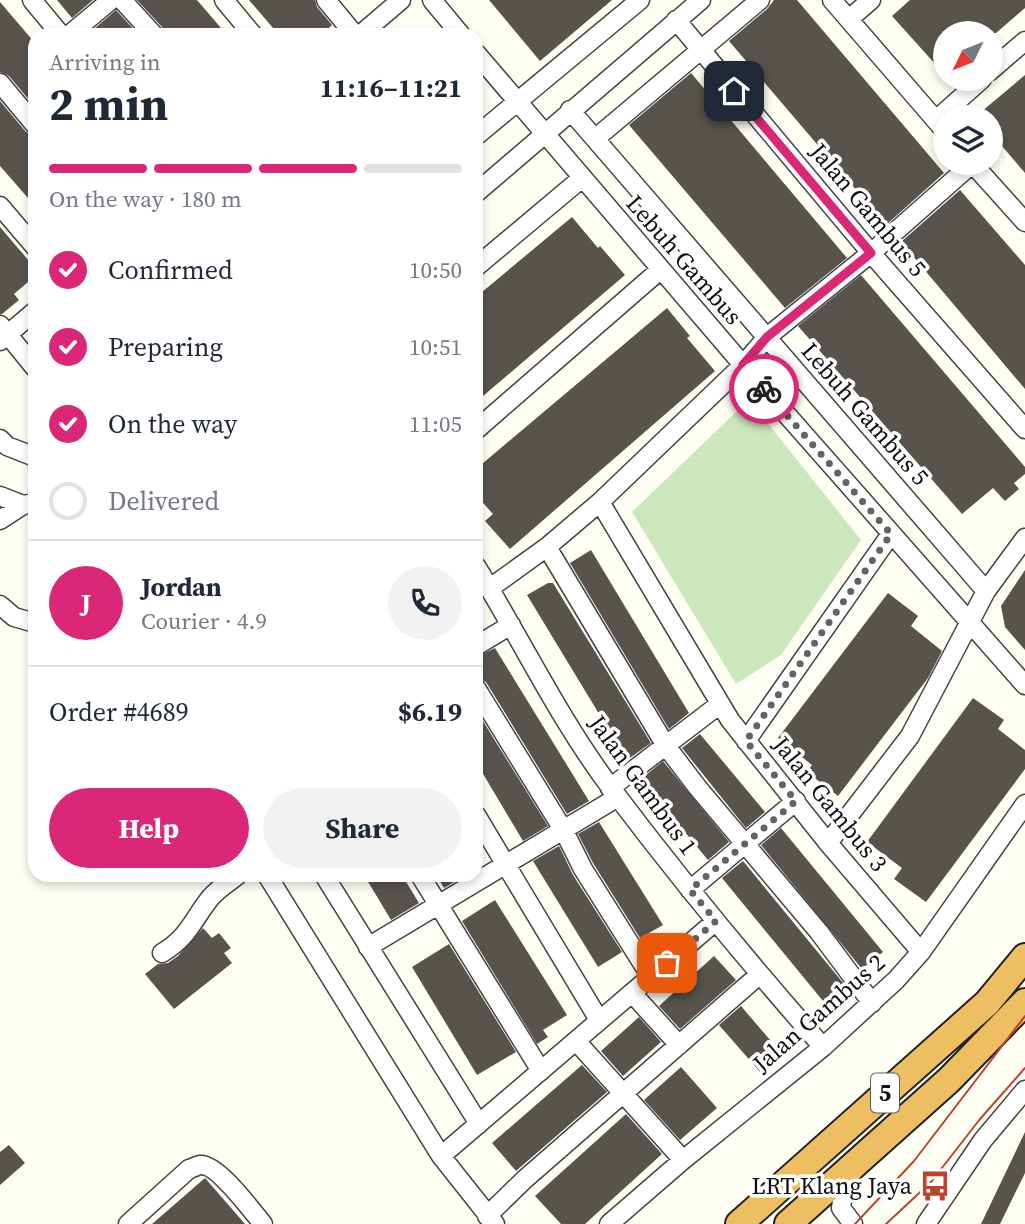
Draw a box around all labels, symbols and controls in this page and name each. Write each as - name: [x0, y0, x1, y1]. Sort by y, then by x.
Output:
- north arrow: [933, 21, 1003, 91]
- map controls: [933, 21, 1003, 175]
- text: Arriving in: [49, 46, 161, 78]
- pin: [704, 61, 764, 121]
- text: 11:16–11:21: [320, 70, 462, 106]
- text: 2 min: [49, 72, 168, 135]
- icon: home: [715, 72, 753, 110]
- button: layers: [933, 105, 1003, 175]
- street label: Jalan Gambus 5: [802, 135, 934, 284]
- text: On the way · 180 m: [49, 183, 242, 215]
- street label: Lebuh Gambus: [619, 188, 750, 332]
- icon: check: [49, 251, 87, 289]
- text: Confirmed: [108, 252, 233, 288]
- text: 10:50: [409, 254, 462, 286]
- icon: check: [49, 328, 87, 366]
- text: Preparing: [108, 329, 223, 365]
- text: 10:51: [409, 331, 462, 363]
- street label: Lebuh Gambus 5: [794, 335, 937, 492]
- courier: [729, 354, 799, 424]
- icon: bike: [745, 370, 783, 408]
- icon: check: [49, 405, 87, 443]
- text: On the way: [108, 406, 237, 442]
- text: 11:05: [409, 408, 462, 440]
- text: Delivered: [108, 483, 219, 519]
- button: phone: [388, 566, 462, 640]
- text: Jordan: [141, 569, 222, 605]
- text: J: [81, 585, 91, 621]
- text: Courier · 4.9: [141, 605, 267, 637]
- text: Order #4689: [49, 694, 189, 730]
- text: $6.19: [398, 694, 462, 730]
- street label: Jalan Gambus 1: [581, 707, 705, 861]
- street label: Jalan Gambus 3: [765, 728, 895, 878]
- button: Help: [49, 788, 249, 868]
- button: Share: [263, 788, 462, 868]
- pin: [637, 933, 697, 993]
- icon: bag: [648, 944, 686, 982]
- street label: Jalan Gambus 2: [745, 946, 892, 1080]
- road number: 5: [871, 1074, 899, 1112]
- place label: LRT Klang Jaya: [752, 1169, 913, 1202]
- bus stop icon: LRT Klang Jaya: [918, 1169, 952, 1203]

